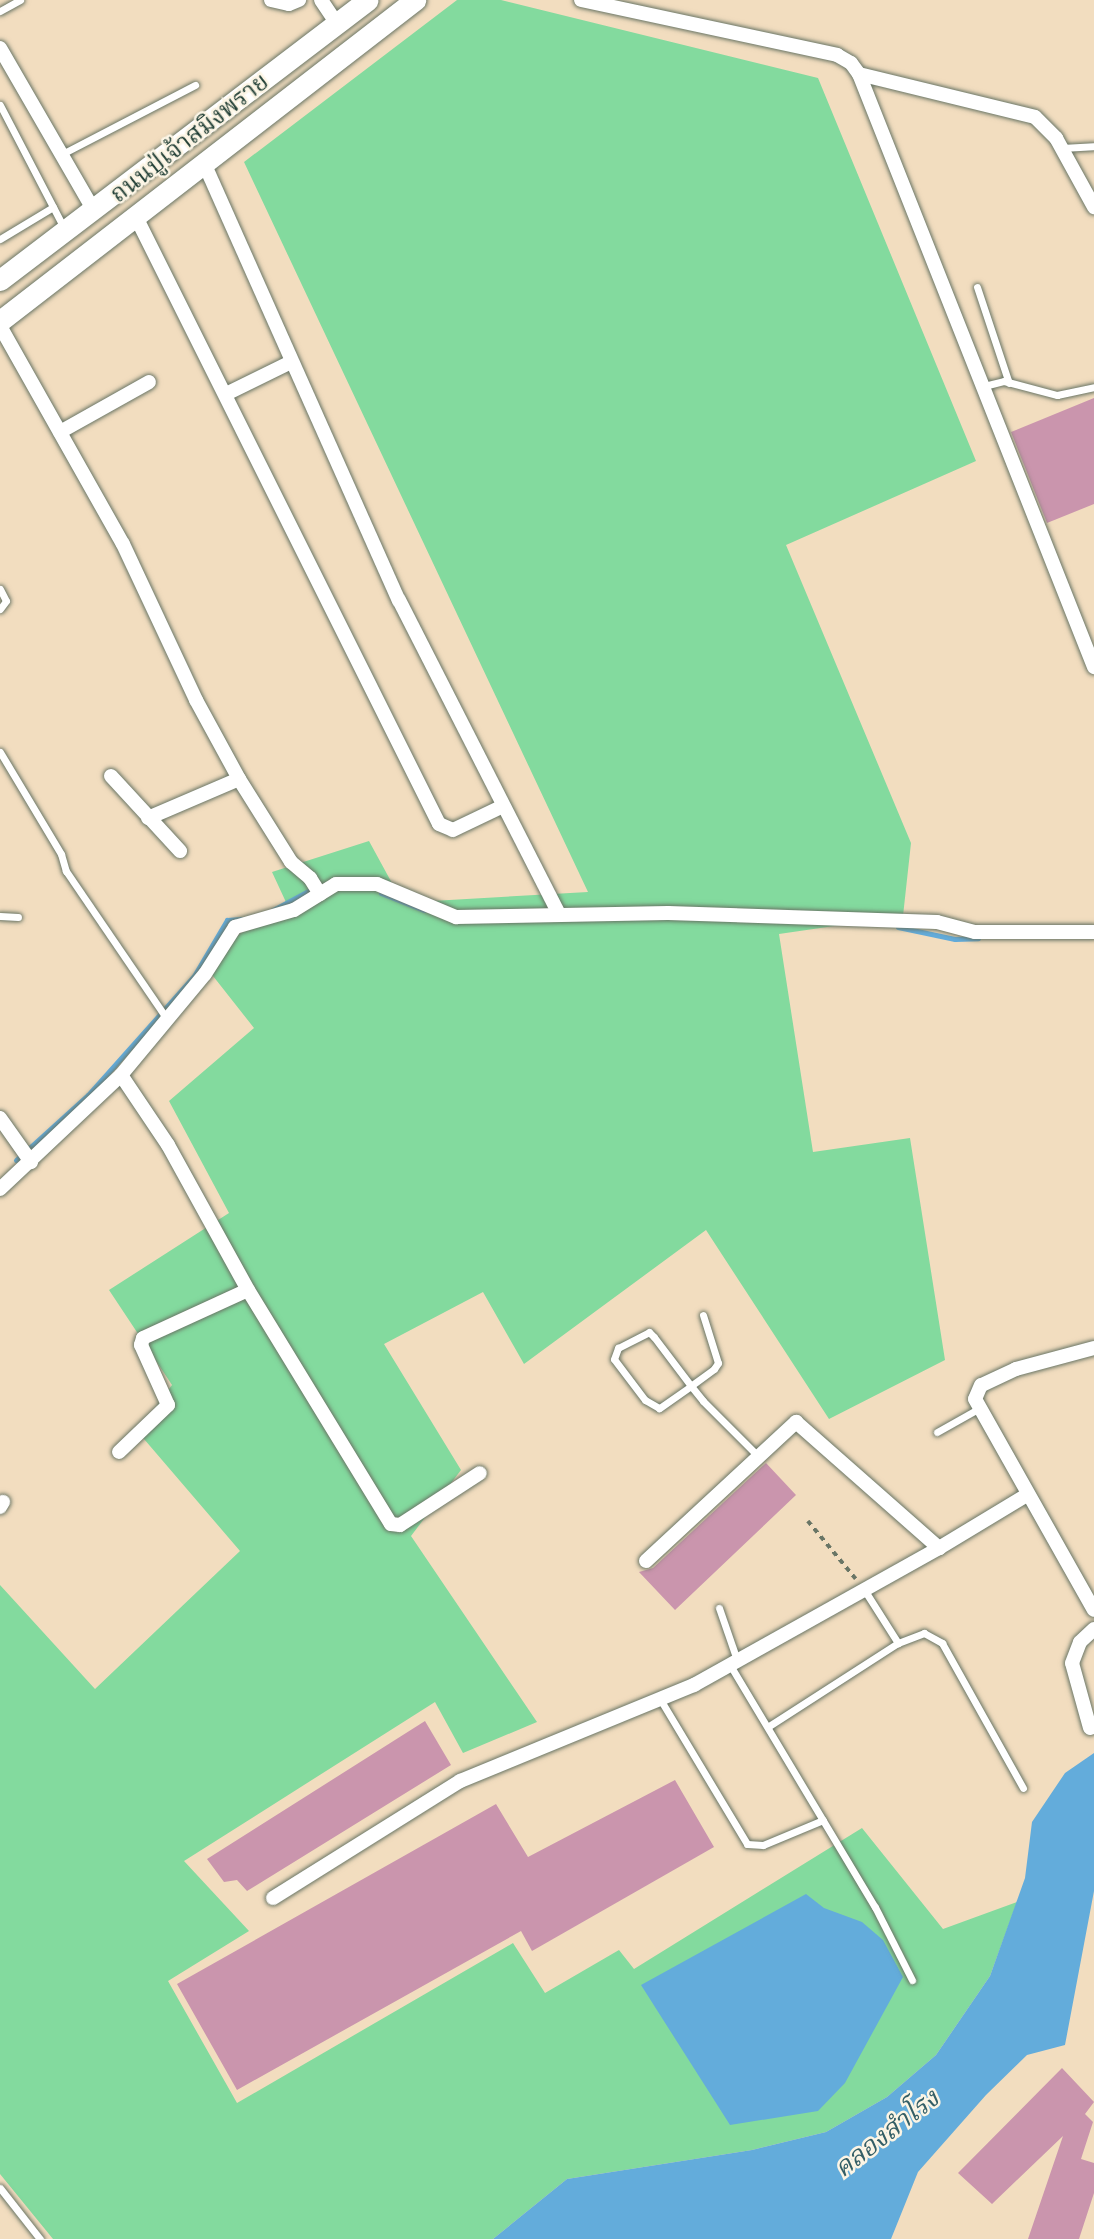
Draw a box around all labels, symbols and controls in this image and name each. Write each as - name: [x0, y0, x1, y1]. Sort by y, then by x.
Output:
- street label: ถนนปู่เจ้าสมิงพราย: [106, 69, 276, 211]
- water label: คลองสำโรง: [829, 2084, 947, 2186]

